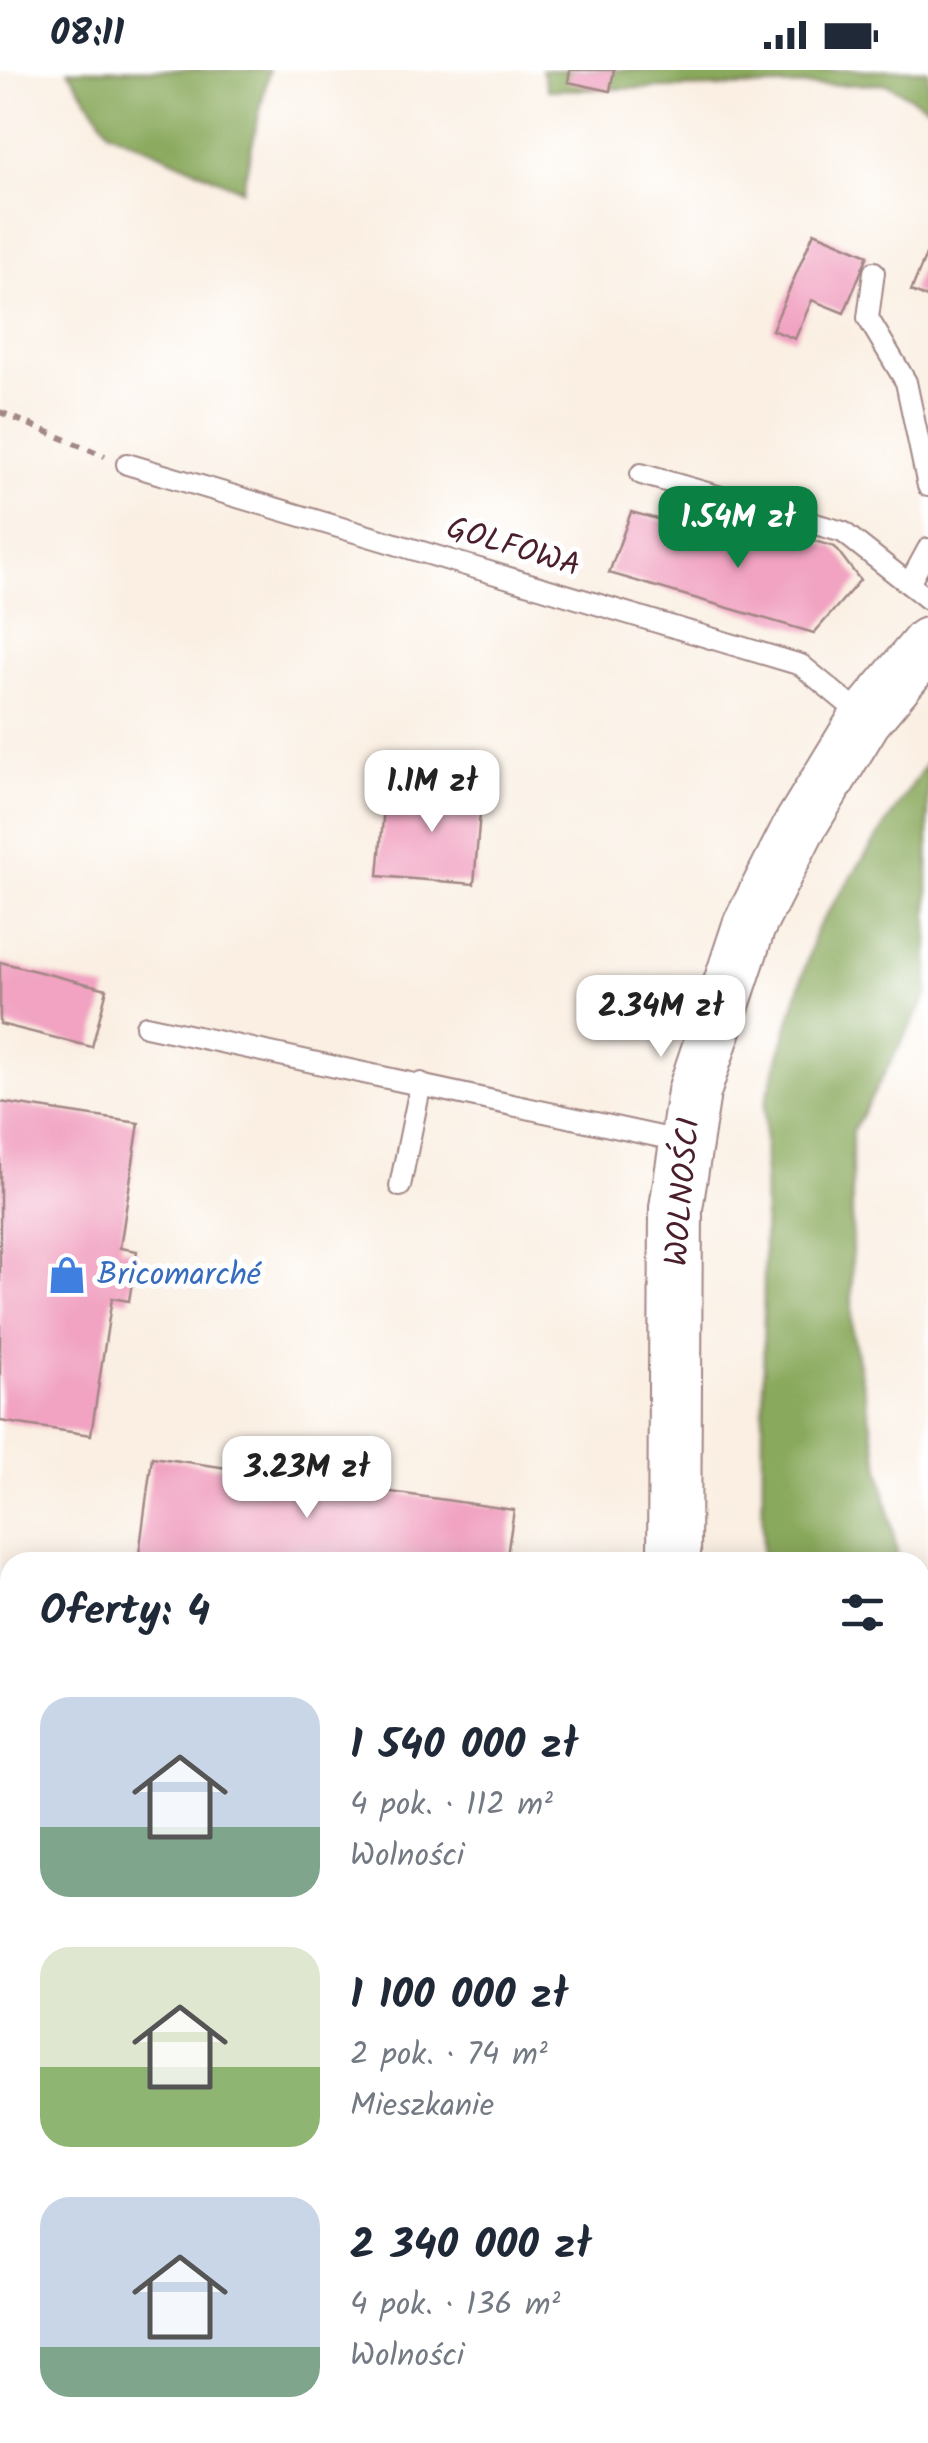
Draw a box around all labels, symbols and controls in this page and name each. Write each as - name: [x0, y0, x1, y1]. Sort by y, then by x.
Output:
- text: 08:11: [50, 5, 124, 65]
- pin: 1.54M zł: [635, 486, 841, 571]
- text: 1.54M zł: [680, 493, 796, 544]
- street label: GOLFOWA: [440, 504, 586, 592]
- pin: 1.1M zł: [340, 750, 524, 835]
- text: 1.1M zł: [386, 757, 478, 808]
- pin: 2.34M zł: [558, 975, 764, 1060]
- text: 2.34M zł: [598, 982, 724, 1033]
- street label: WOLNOŚCI: [652, 1115, 716, 1269]
- place label: Bricomarché: [97, 1250, 263, 1301]
- shop icon: Bricomarché: [46, 1254, 88, 1296]
- pin: 3.23M zł: [204, 1436, 410, 1521]
- text: 3.23M zł: [244, 1443, 370, 1494]
- text: Oferty: 4: [40, 1579, 210, 1646]
- icon: filters: [835, 1585, 890, 1640]
- text: 1 540 000 zł: [350, 1713, 578, 1780]
- icon: home: [120, 1737, 240, 1857]
- text: 4 pok. · 112 m²: [350, 1780, 553, 1831]
- text: Wolności: [350, 1831, 464, 1882]
- text: 1 100 000 zł: [350, 1963, 568, 2030]
- icon: home: [120, 1987, 240, 2107]
- text: 2 pok. · 74 m²: [350, 2030, 548, 2081]
- text: Mieszkanie: [350, 2081, 494, 2132]
- text: 2 340 000 zł: [350, 2213, 591, 2280]
- icon: home: [120, 2237, 240, 2357]
- text: 4 pok. · 136 m²: [350, 2280, 560, 2331]
- text: Wolności: [350, 2331, 464, 2382]

